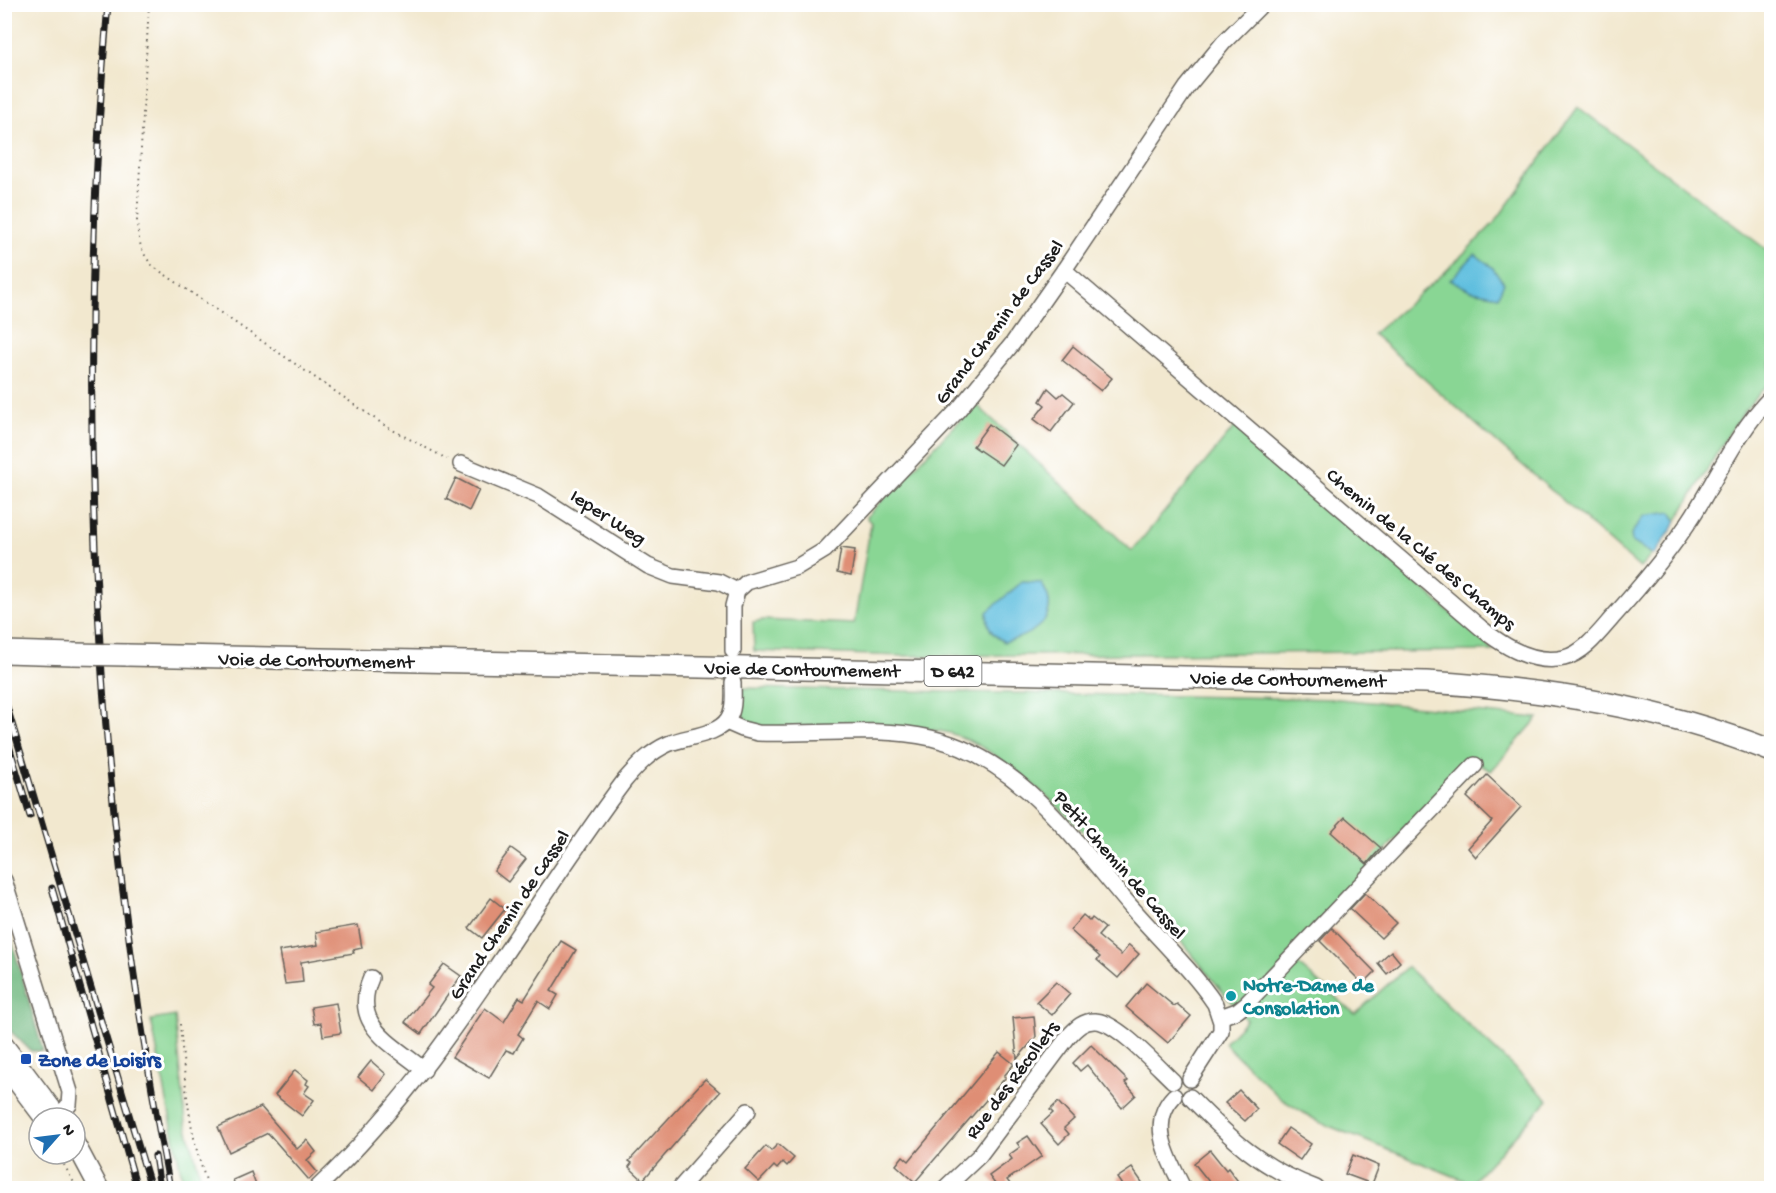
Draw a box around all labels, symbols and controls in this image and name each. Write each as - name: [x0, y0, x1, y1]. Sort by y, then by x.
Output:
- street label: Grand Chemin de Cassel: [932, 236, 1070, 410]
- street label: Chemin de la Clé des Champs: [1320, 465, 1520, 637]
- street label: Ieper Weg: [565, 486, 649, 552]
- street label: Voie de Contournement: [217, 649, 416, 676]
- road number: D 642: [924, 656, 982, 686]
- street label: Voie de Contournement: [703, 658, 902, 685]
- street label: Voie de Contournement: [1189, 668, 1388, 695]
- street label: Petit Chemin de Cassel: [1047, 786, 1189, 945]
- street label: Grand Chemin de Cassel: [446, 827, 576, 1005]
- place label: Notre-Dame de Consolation: [1242, 976, 1374, 1022]
- marker: Notre-Dame de Consolation: [1224, 989, 1238, 1003]
- street label: Rue des Récollets: [962, 1017, 1066, 1145]
- place label: Zone de Loisirs: [38, 1051, 162, 1074]
- marker: Zone de Loisirs: [19, 1052, 33, 1066]
- north arrow: [27, 1106, 87, 1166]
- text: N: [56, 1122, 78, 1140]

